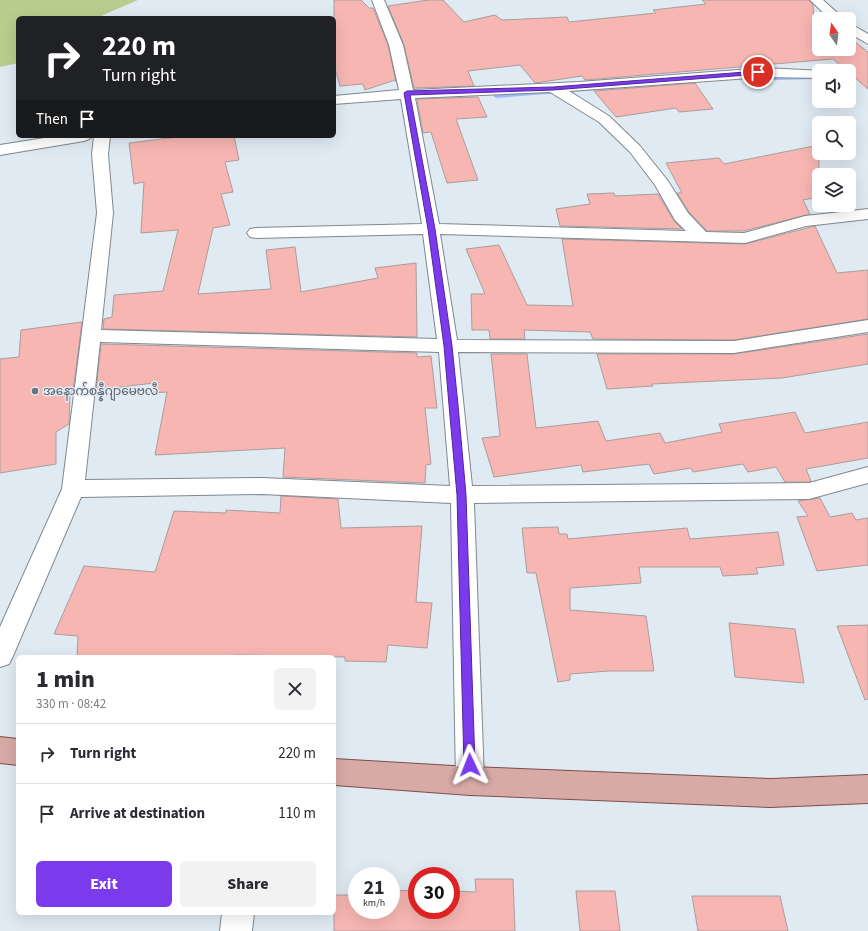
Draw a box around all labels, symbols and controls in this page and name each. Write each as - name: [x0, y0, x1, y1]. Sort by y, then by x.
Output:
- north arrow: [812, 12, 856, 56]
- map controls: [812, 12, 856, 212]
- text: 220 m: [102, 26, 176, 66]
- icon: right: [36, 32, 88, 84]
- pin: [741, 55, 775, 89]
- icon: arrive: [747, 61, 769, 83]
- text: Turn right: [102, 63, 176, 88]
- button: sound: [812, 64, 856, 108]
- icon: arrive: [76, 108, 98, 130]
- text: Then: [36, 109, 68, 130]
- button: search: [812, 116, 856, 160]
- button: layers: [812, 168, 856, 212]
- place label: အနောက်စန္နီဂျာမေဗလီ: [43, 382, 158, 402]
- marker: အနောက်စန္နီဂျာမေဗလီ: [30, 386, 40, 396]
- text: 1 min: [36, 662, 95, 697]
- button: close: [274, 668, 316, 710]
- text: 330 m · 08:42: [36, 695, 106, 713]
- icon: right: [36, 743, 58, 765]
- text: Turn right: [70, 743, 136, 764]
- text: 220 m: [278, 743, 316, 764]
- position arrow: [449, 744, 491, 786]
- icon: arrive: [36, 803, 58, 825]
- text: Arrive at destination: [70, 803, 205, 824]
- text: 110 m: [278, 803, 316, 824]
- button: Exit: [36, 861, 172, 907]
- button: Share: [180, 861, 316, 907]
- speed limit sign: 30: [408, 867, 460, 919]
- text: 21: [363, 874, 385, 902]
- text: km/h: [363, 896, 385, 910]

